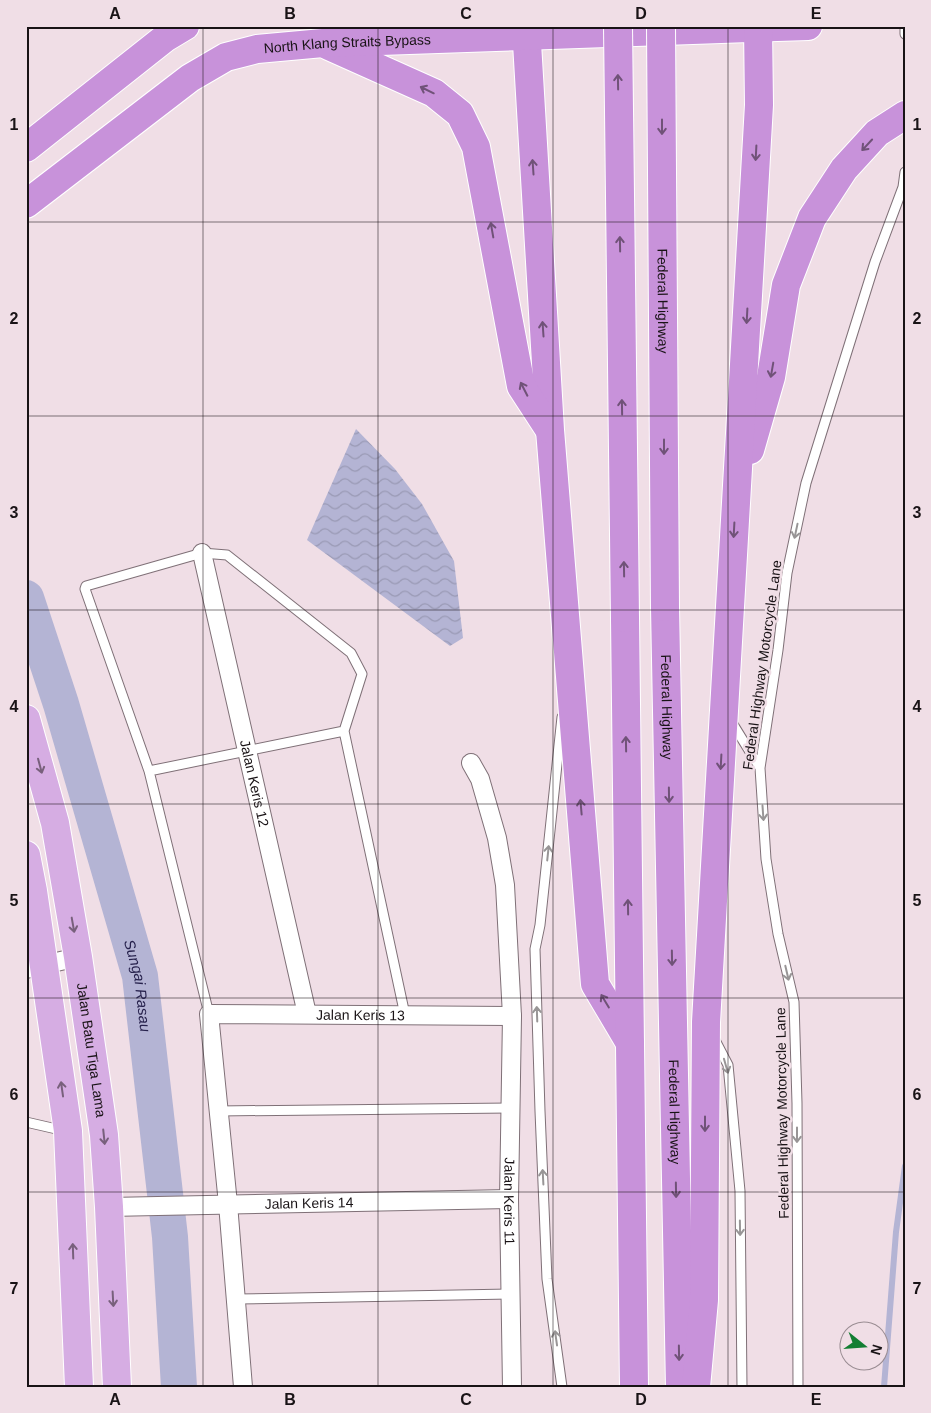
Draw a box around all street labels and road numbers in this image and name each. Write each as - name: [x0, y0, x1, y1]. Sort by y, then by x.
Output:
- street label: North Klang Straits Bypass: [263, 31, 431, 56]
- street label: Federal Highway: [655, 248, 671, 354]
- street label: Federal Highway Motorcycle Lane: [739, 559, 785, 771]
- street label: Federal Highway: [658, 654, 676, 760]
- street label: Jalan Keris 12: [237, 738, 272, 828]
- street label: Jalan Batu Tiga Lama: [74, 982, 109, 1119]
- street label: Jalan Keris 13: [316, 1007, 405, 1023]
- street label: Federal Highway Motorcycle Lane: [772, 1007, 792, 1219]
- street label: Federal Highway: [666, 1059, 684, 1165]
- street label: Jalan Keris 11: [501, 1157, 518, 1246]
- street label: Jalan Keris 14: [264, 1194, 354, 1212]

